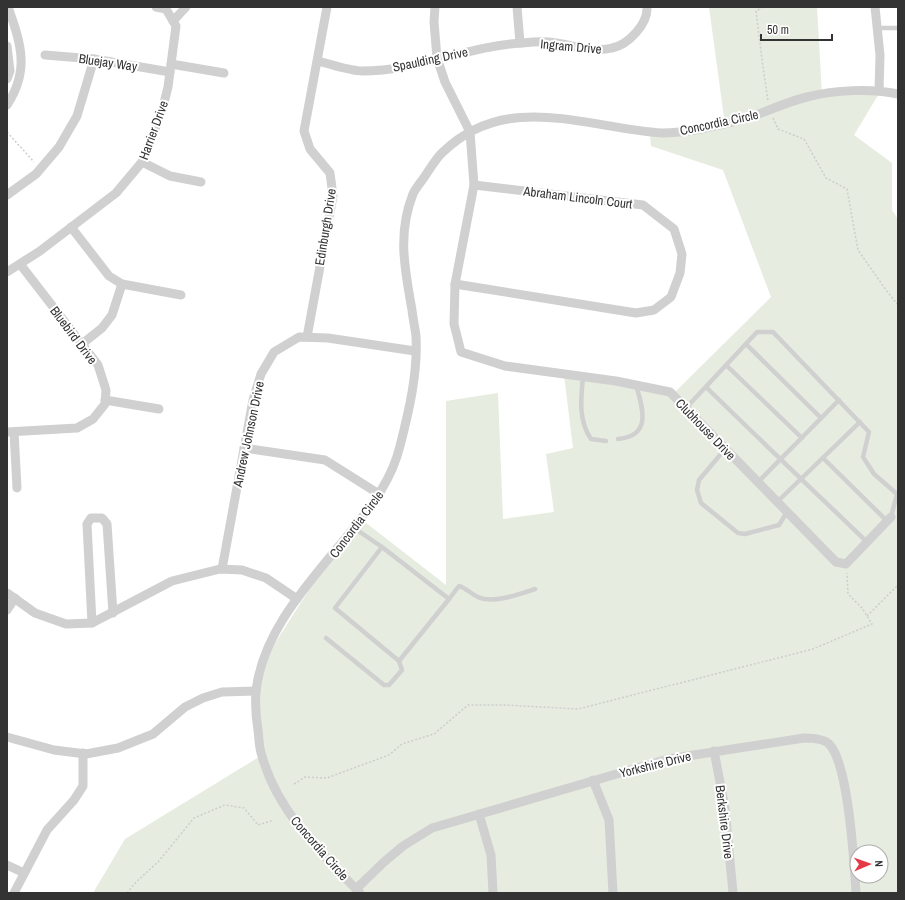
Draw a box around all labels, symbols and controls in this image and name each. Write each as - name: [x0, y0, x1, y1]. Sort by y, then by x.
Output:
- scale bar: [761, 16, 832, 42]
- text: 50 m: [767, 22, 789, 38]
- street label: Ingram Drive: [540, 35, 602, 58]
- street label: Spaulding Drive: [391, 43, 469, 76]
- street label: Bluejay Way: [78, 50, 139, 75]
- street label: Harrier Drive: [135, 98, 172, 162]
- street label: Concordia Circle: [678, 106, 760, 139]
- street label: Abraham Lincoln Court: [522, 182, 633, 213]
- street label: Edinburgh Drive: [311, 187, 340, 267]
- street label: Bluebird Drive: [46, 303, 101, 368]
- street label: Andrew Johnson Drive: [229, 380, 268, 490]
- street label: Clubhouse Drive: [672, 395, 739, 464]
- street label: Concordia Circle: [326, 487, 387, 561]
- street label: Yorkshire Drive: [618, 747, 693, 782]
- street label: Berkshire Drive: [712, 784, 737, 860]
- street label: Concordia Circle: [287, 813, 352, 884]
- north arrow: [849, 844, 889, 884]
- text: N: [872, 860, 886, 867]

